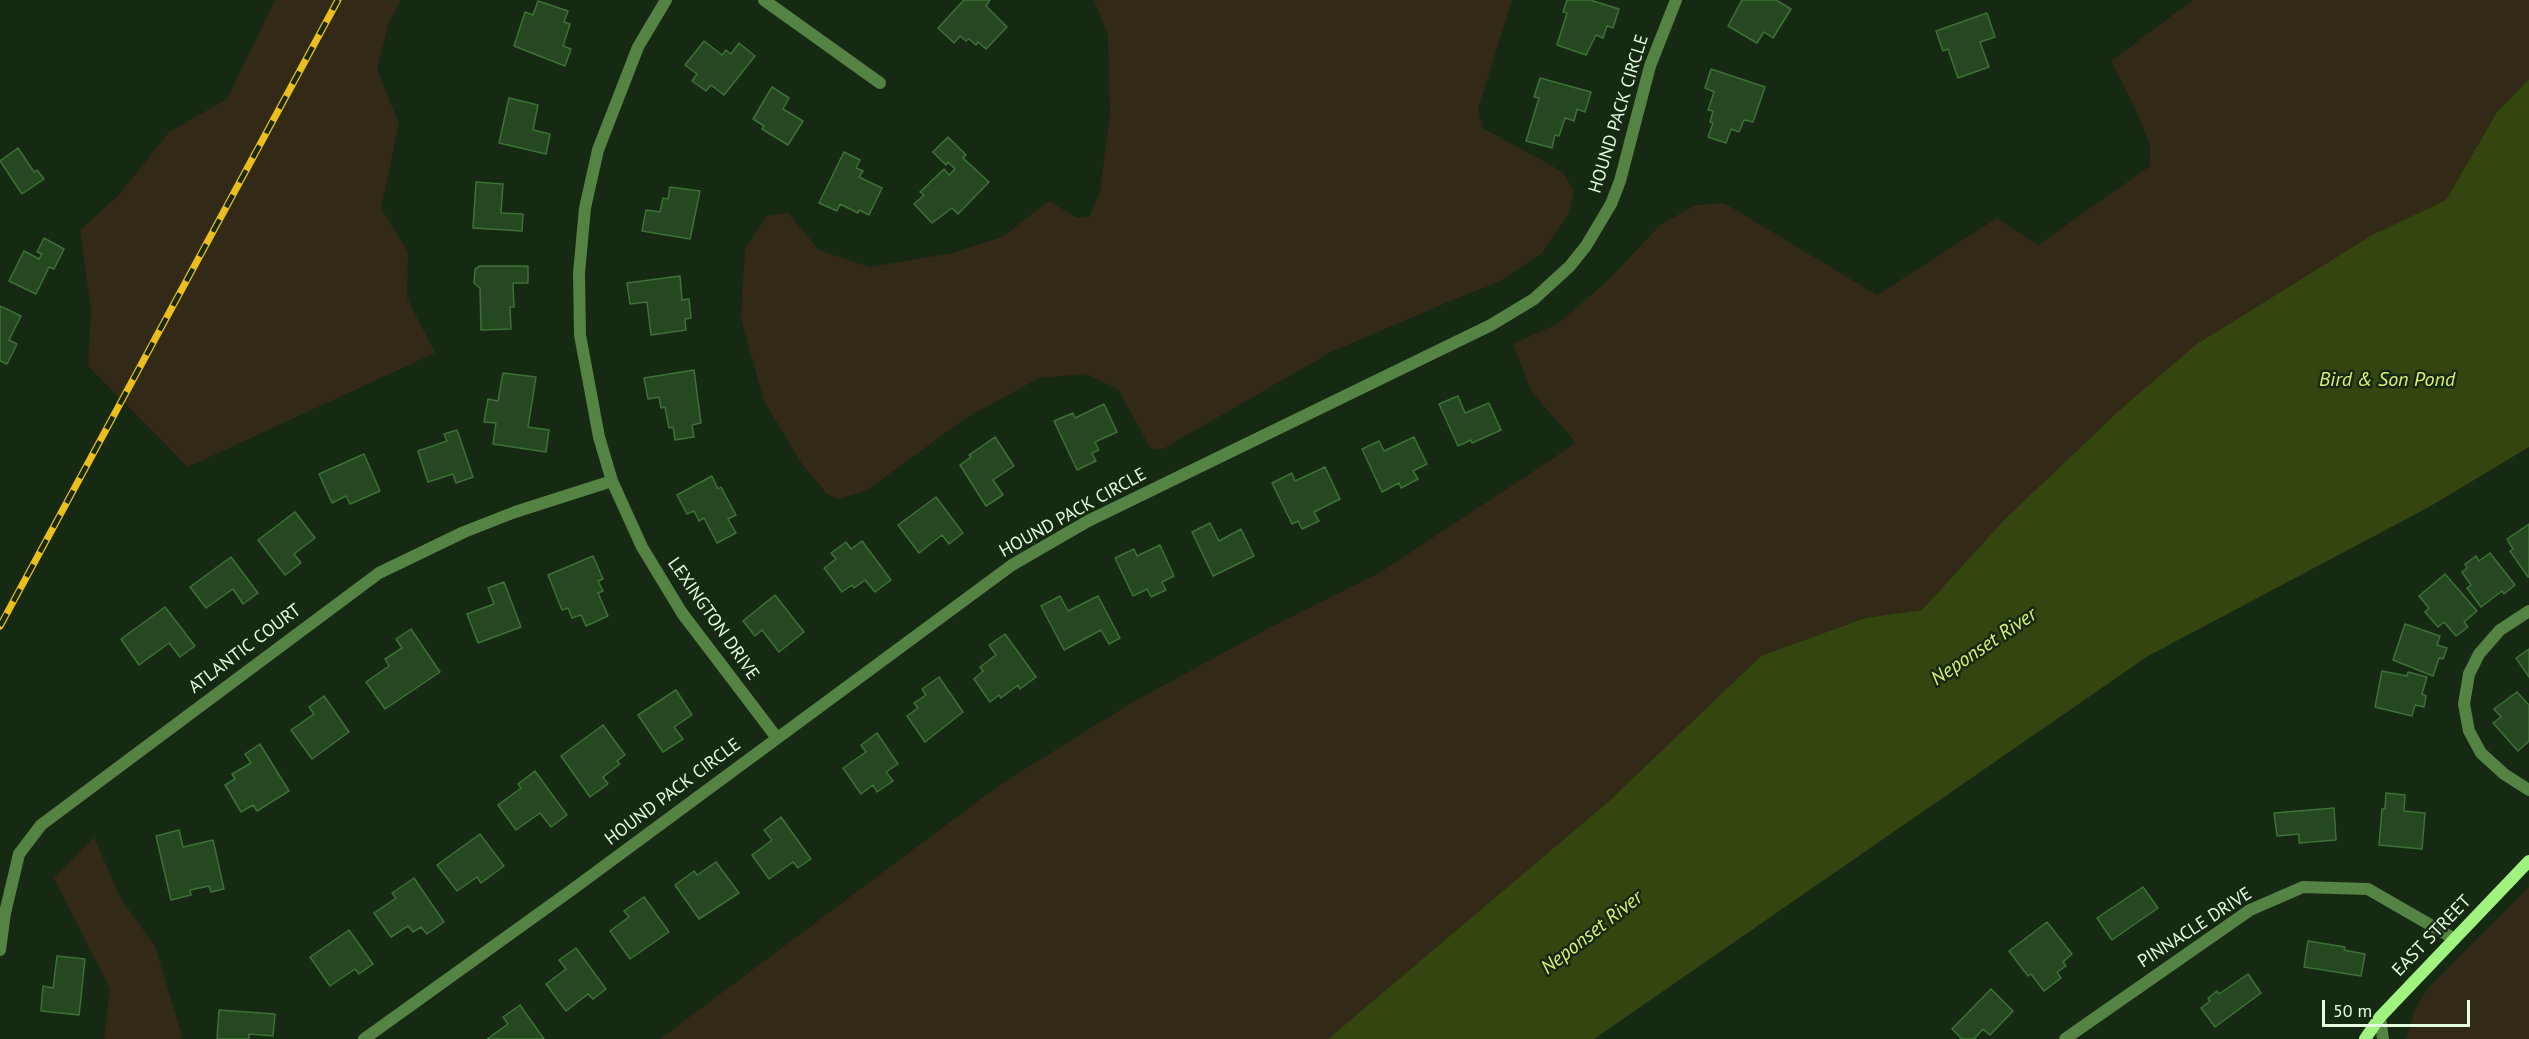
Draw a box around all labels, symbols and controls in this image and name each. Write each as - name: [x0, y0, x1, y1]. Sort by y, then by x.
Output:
- street label: HOUND PACK CIRCLE: [1585, 32, 1653, 196]
- water label: Bird & Son Pond: [2319, 368, 2455, 392]
- street label: HOUND PACK CIRCLE: [996, 464, 1150, 562]
- street label: LEXINGTON DRIVE: [663, 554, 763, 684]
- street label: ATLANTIC COURT: [185, 600, 305, 698]
- water label: Neponset River: [1927, 603, 2041, 691]
- street label: HOUND PACK CIRCLE: [601, 734, 745, 850]
- street label: PINNACLE DRIVE: [2134, 883, 2256, 973]
- water label: Neponset River: [1536, 886, 1648, 980]
- street label: EAST STREET: [2388, 891, 2476, 981]
- scale bar: [2325, 988, 2474, 1026]
- text: 50 m: [2333, 999, 2372, 1022]

